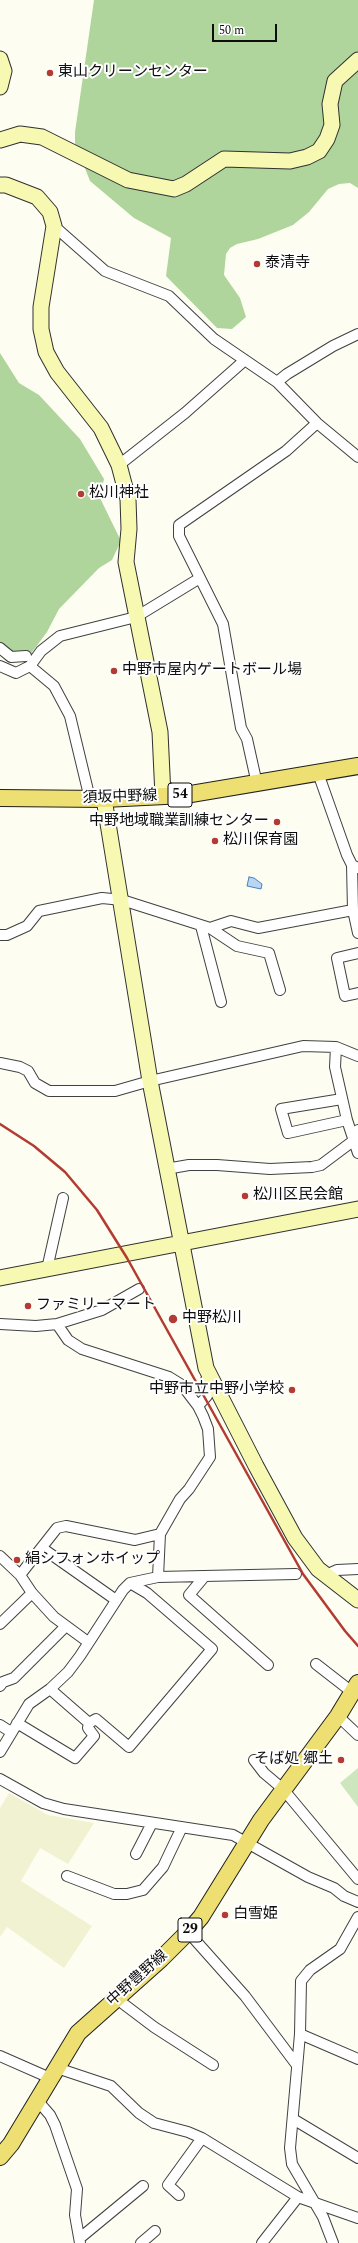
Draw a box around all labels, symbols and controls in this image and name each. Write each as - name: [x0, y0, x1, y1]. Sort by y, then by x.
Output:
- scale bar: [214, 16, 279, 42]
- text: 50 m: [219, 21, 244, 40]
- place label: 東山クリーンセンター: [58, 64, 208, 82]
- marker: 東山クリーンセンター: [45, 68, 55, 78]
- place label: 泰清寺: [265, 255, 310, 273]
- marker: 泰清寺: [252, 259, 262, 269]
- place label: 松川神社: [89, 485, 149, 503]
- marker: 松川神社: [76, 489, 86, 499]
- place label: 中野市屋内ゲートボール場: [122, 662, 302, 680]
- marker: 中野市屋内ゲートボール場: [109, 666, 119, 676]
- road number: 54: [168, 783, 192, 807]
- street label: 須坂中野線: [82, 788, 158, 808]
- place label: 中野地域職業訓練センター: [89, 813, 269, 831]
- marker: 中野地域職業訓練センター: [272, 817, 282, 827]
- place label: 松川保育園: [223, 832, 298, 850]
- marker: 松川保育園: [210, 836, 220, 846]
- place label: 松川区民会館: [253, 1187, 343, 1205]
- marker: 松川区民会館: [240, 1191, 250, 1201]
- place label: ファミリーマート: [36, 1297, 156, 1315]
- marker: ファミリーマート: [23, 1301, 33, 1311]
- place label: 中野松川: [182, 1310, 242, 1328]
- marker: 中野松川: [167, 1313, 179, 1325]
- place label: 中野市立中野小学校: [149, 1381, 284, 1399]
- marker: 中野市立中野小学校: [287, 1385, 297, 1395]
- place label: 絹シフォンホイップ: [25, 1551, 160, 1569]
- marker: 絹シフォンホイップ: [12, 1555, 22, 1565]
- place label: そば処 郷土: [254, 1751, 333, 1769]
- marker: そば処 郷土: [336, 1755, 346, 1765]
- place label: 白雪姫: [233, 1906, 278, 1924]
- marker: 白雪姫: [220, 1910, 230, 1920]
- road number: 29: [178, 1918, 202, 1942]
- street label: 中野豊野線: [104, 1947, 172, 2011]

